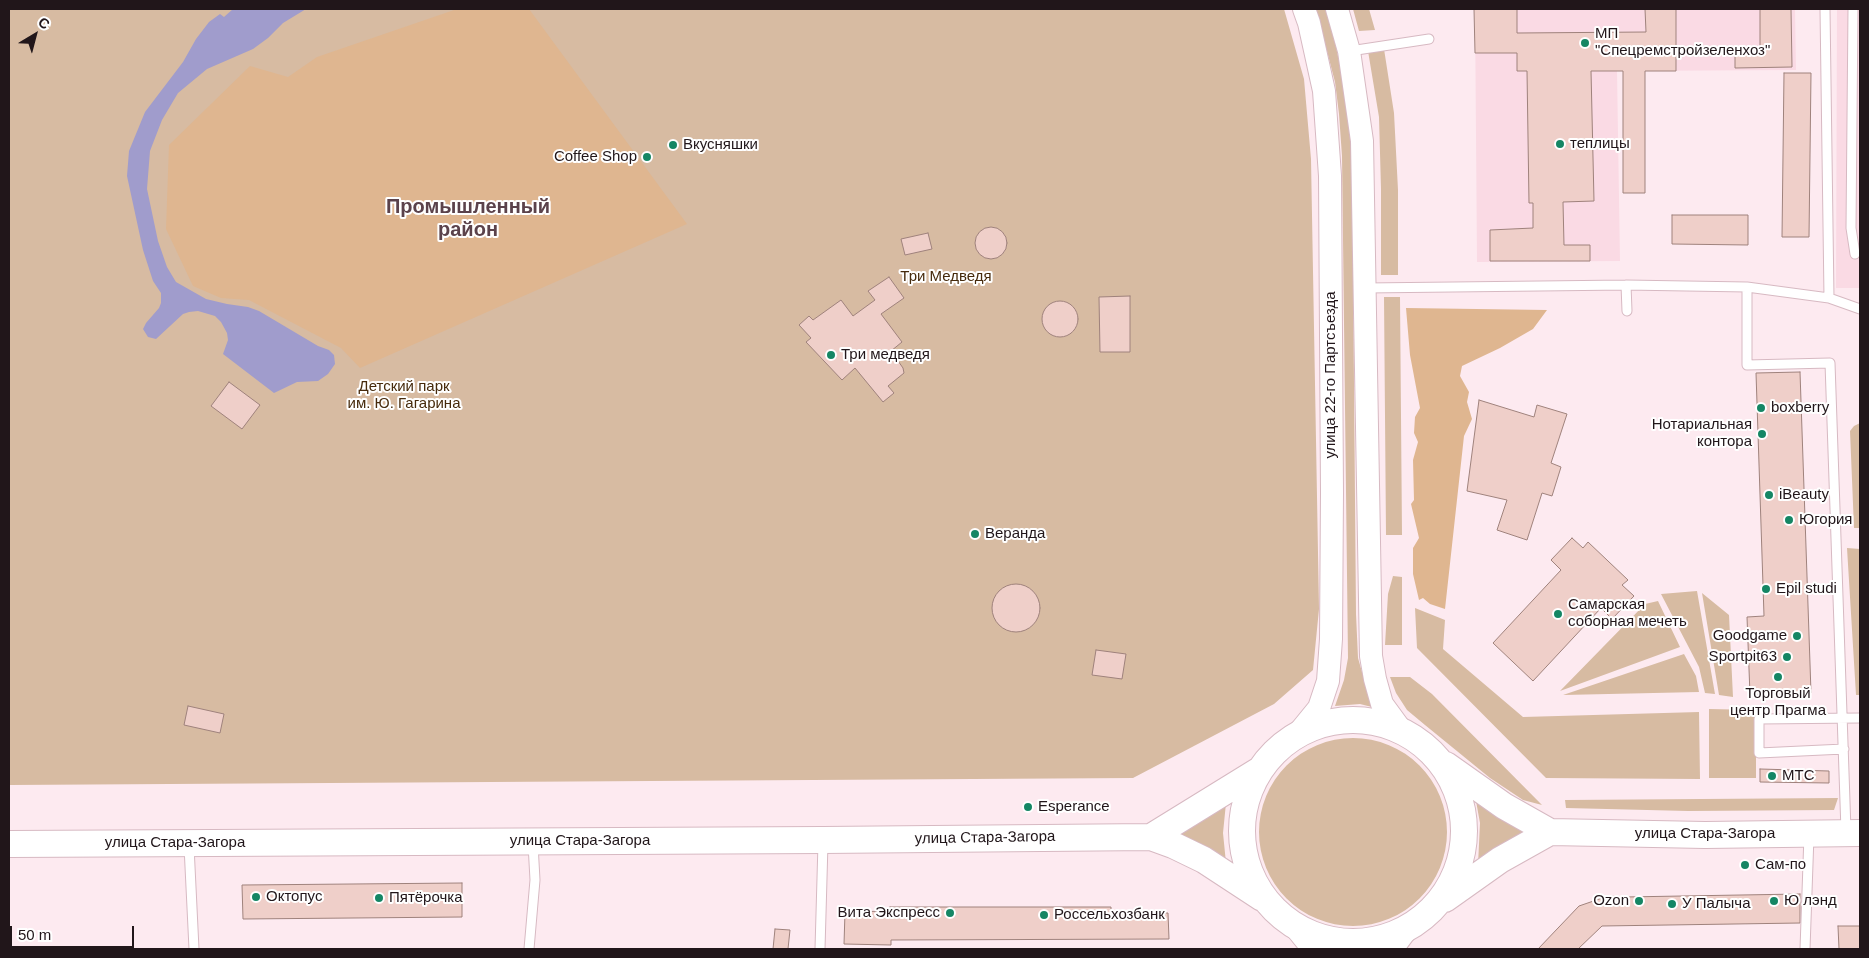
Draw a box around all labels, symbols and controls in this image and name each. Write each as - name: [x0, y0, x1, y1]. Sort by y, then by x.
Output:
- north arrow: [10, 10, 60, 60]
- text: С: [35, 14, 53, 32]
- place label: МП "Спецремстройзеленхоз": [1595, 25, 1770, 60]
- marker: МП "Спецремстройзеленхоз": [1579, 37, 1591, 49]
- place label: теплицы: [1570, 135, 1630, 153]
- place label: Вкусняшки: [683, 136, 758, 154]
- marker: теплицы: [1554, 138, 1566, 150]
- marker: Вкусняшки: [667, 139, 679, 151]
- place label: Coffee Shop: [554, 148, 637, 166]
- marker: Coffee Shop: [641, 151, 653, 163]
- district label: Промышленный район: [386, 195, 550, 242]
- park label: Три Медведя: [900, 268, 992, 286]
- street label: улица 22-го Партсъезда: [1322, 291, 1340, 459]
- place label: Три медведя: [841, 346, 930, 364]
- marker: Три медведя: [825, 349, 837, 361]
- park label: Детский парк им. Ю. Гагарина: [348, 378, 460, 413]
- place label: boxberry: [1771, 399, 1829, 417]
- marker: boxberry: [1755, 402, 1767, 414]
- place label: Нотариальная контора: [1652, 416, 1752, 451]
- marker: Нотариальная контора: [1756, 428, 1768, 440]
- place label: iBeauty: [1779, 486, 1829, 504]
- marker: iBeauty: [1763, 489, 1775, 501]
- place label: Югория: [1799, 511, 1852, 529]
- marker: Югория: [1783, 514, 1795, 526]
- place label: Веранда: [985, 525, 1045, 543]
- marker: Веранда: [969, 528, 981, 540]
- place label: Epil studi: [1776, 580, 1837, 598]
- marker: Epil studi: [1760, 583, 1772, 595]
- place label: Самарская соборная мечеть: [1568, 596, 1687, 631]
- marker: Самарская соборная мечеть: [1552, 608, 1564, 620]
- place label: Goodgame: [1713, 627, 1787, 645]
- marker: Goodgame: [1791, 630, 1803, 642]
- place label: Sportpit63: [1709, 648, 1777, 666]
- marker: Sportpit63: [1781, 651, 1793, 663]
- marker: Торговый центр Прагма: [1772, 671, 1784, 683]
- place label: Торговый центр Прагма: [1730, 685, 1826, 720]
- place label: МТС: [1782, 767, 1814, 785]
- marker: МТС: [1766, 770, 1778, 782]
- place label: Esperance: [1038, 798, 1110, 816]
- marker: Esperance: [1022, 801, 1034, 813]
- street label: улица Стара-Загора: [1635, 825, 1775, 843]
- street label: улица Стара-Загора: [915, 828, 1055, 848]
- street label: улица Стара-Загора: [510, 832, 650, 850]
- street label: улица Стара-Загора: [105, 834, 245, 852]
- place label: Сам-по: [1755, 856, 1806, 874]
- marker: Сам-по: [1739, 859, 1751, 871]
- place label: Октопус: [266, 888, 322, 906]
- place label: Пятёрочка: [389, 889, 463, 907]
- marker: Октопус: [250, 891, 262, 903]
- marker: Пятёрочка: [373, 892, 385, 904]
- place label: Ozon: [1593, 892, 1629, 910]
- place label: Ю лэнд: [1784, 892, 1837, 910]
- marker: Ozon: [1633, 895, 1645, 907]
- place label: У Палыча: [1682, 895, 1751, 913]
- marker: Ю лэнд: [1768, 895, 1780, 907]
- marker: У Палыча: [1666, 898, 1678, 910]
- place label: Вита Экспресс: [838, 904, 940, 922]
- place label: Россельхозбанк: [1054, 906, 1165, 924]
- marker: Вита Экспресс: [944, 907, 956, 919]
- marker: Россельхозбанк: [1038, 909, 1050, 921]
- scale bar: [12, 916, 136, 948]
- text: 50 m: [18, 926, 51, 943]

